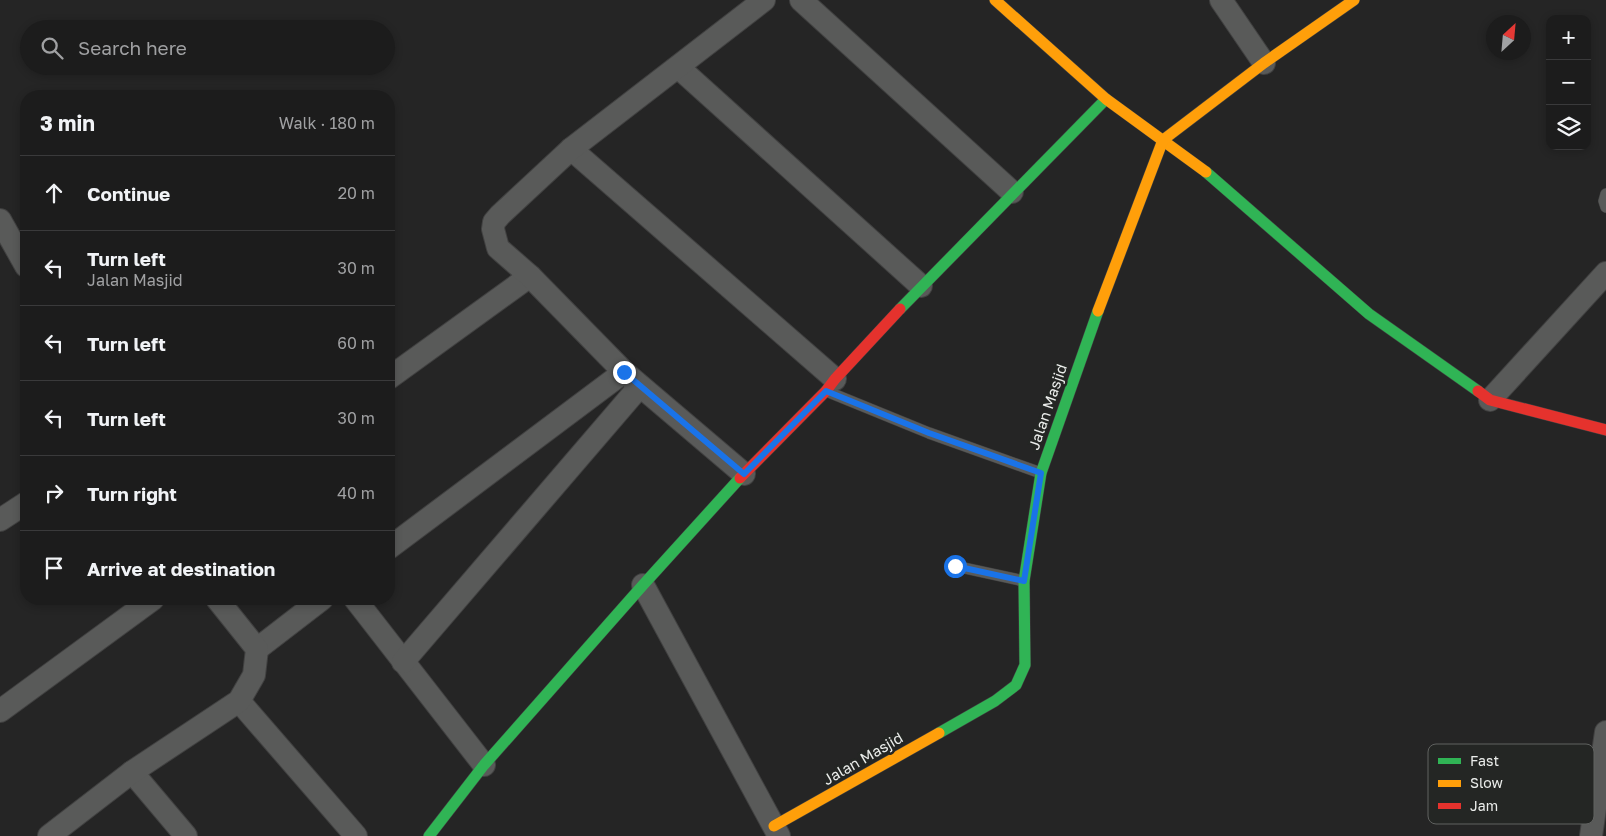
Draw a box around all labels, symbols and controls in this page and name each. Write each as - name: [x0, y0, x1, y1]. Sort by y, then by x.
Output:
- north arrow: [1486, 15, 1531, 60]
- map controls: [1546, 15, 1591, 150]
- button: +: [1546, 15, 1591, 60]
- search box: [20, 20, 395, 75]
- icon: search: [38, 34, 66, 62]
- text: Search here: [78, 36, 187, 59]
- button: −: [1546, 60, 1591, 105]
- button: layers: [1546, 105, 1591, 150]
- text: 3 min: [40, 110, 95, 136]
- text: Walk · 180 m: [279, 113, 375, 133]
- icon: ahead: [40, 179, 68, 207]
- text: Continue: [87, 182, 170, 205]
- text: 20 m: [338, 183, 375, 203]
- text: Turn left: [87, 247, 166, 270]
- icon: left: [40, 254, 68, 282]
- text: 30 m: [338, 258, 375, 278]
- text: Jalan Masjid: [87, 270, 183, 290]
- icon: left: [40, 329, 68, 357]
- text: Turn left: [87, 332, 166, 355]
- text: 60 m: [337, 333, 375, 353]
- route end: [613, 361, 636, 384]
- street label: Jalan Masjid: [1024, 361, 1070, 452]
- icon: left: [40, 404, 68, 432]
- text: Turn left: [87, 407, 166, 430]
- text: 30 m: [338, 408, 375, 428]
- icon: right: [40, 479, 68, 507]
- text: Turn right: [87, 482, 177, 505]
- text: 40 m: [337, 483, 375, 503]
- icon: arrive: [40, 554, 68, 582]
- route start: [944, 555, 967, 578]
- text: Arrive at destination: [87, 557, 275, 580]
- street label: Jalan Masjid: [819, 728, 906, 788]
- legend: [1428, 744, 1594, 824]
- text: Fast: [1470, 752, 1499, 769]
- text: Slow: [1470, 774, 1503, 791]
- text: Jam: [1470, 797, 1498, 814]

